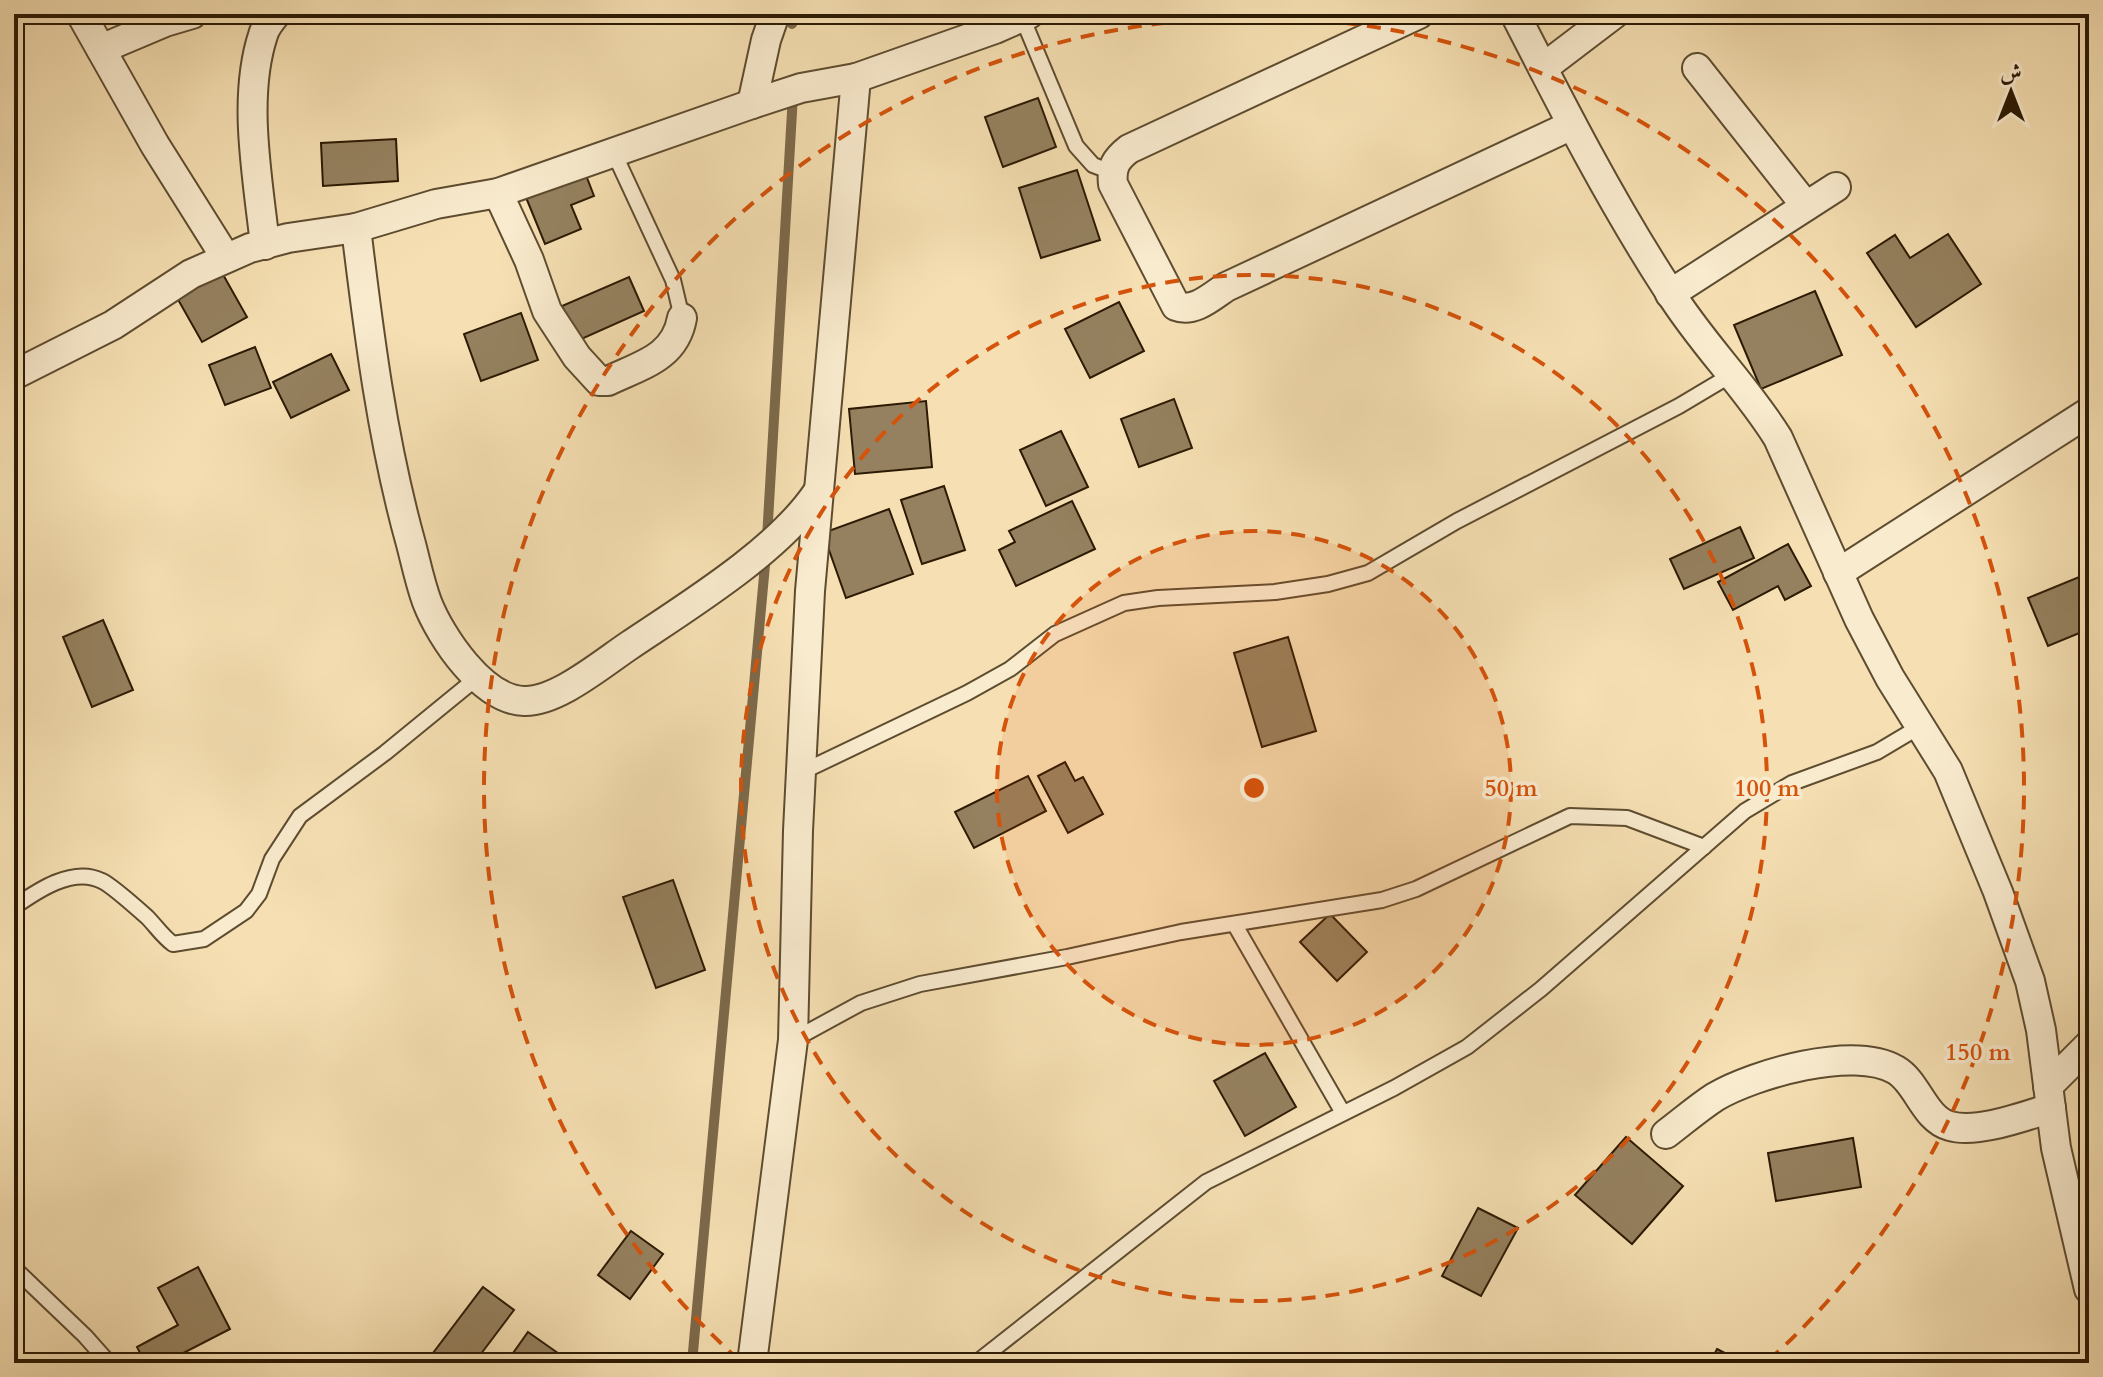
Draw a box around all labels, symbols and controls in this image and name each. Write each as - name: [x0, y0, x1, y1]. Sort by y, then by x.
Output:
- north arrow: [1971, 52, 2051, 132]
- text: ش: [2000, 58, 2022, 88]
- text: 50 m: [1484, 772, 1538, 805]
- text: 100 m: [1734, 772, 1801, 805]
- centre of rings: [1240, 774, 1268, 802]
- text: 150 m: [1945, 1036, 2012, 1069]

